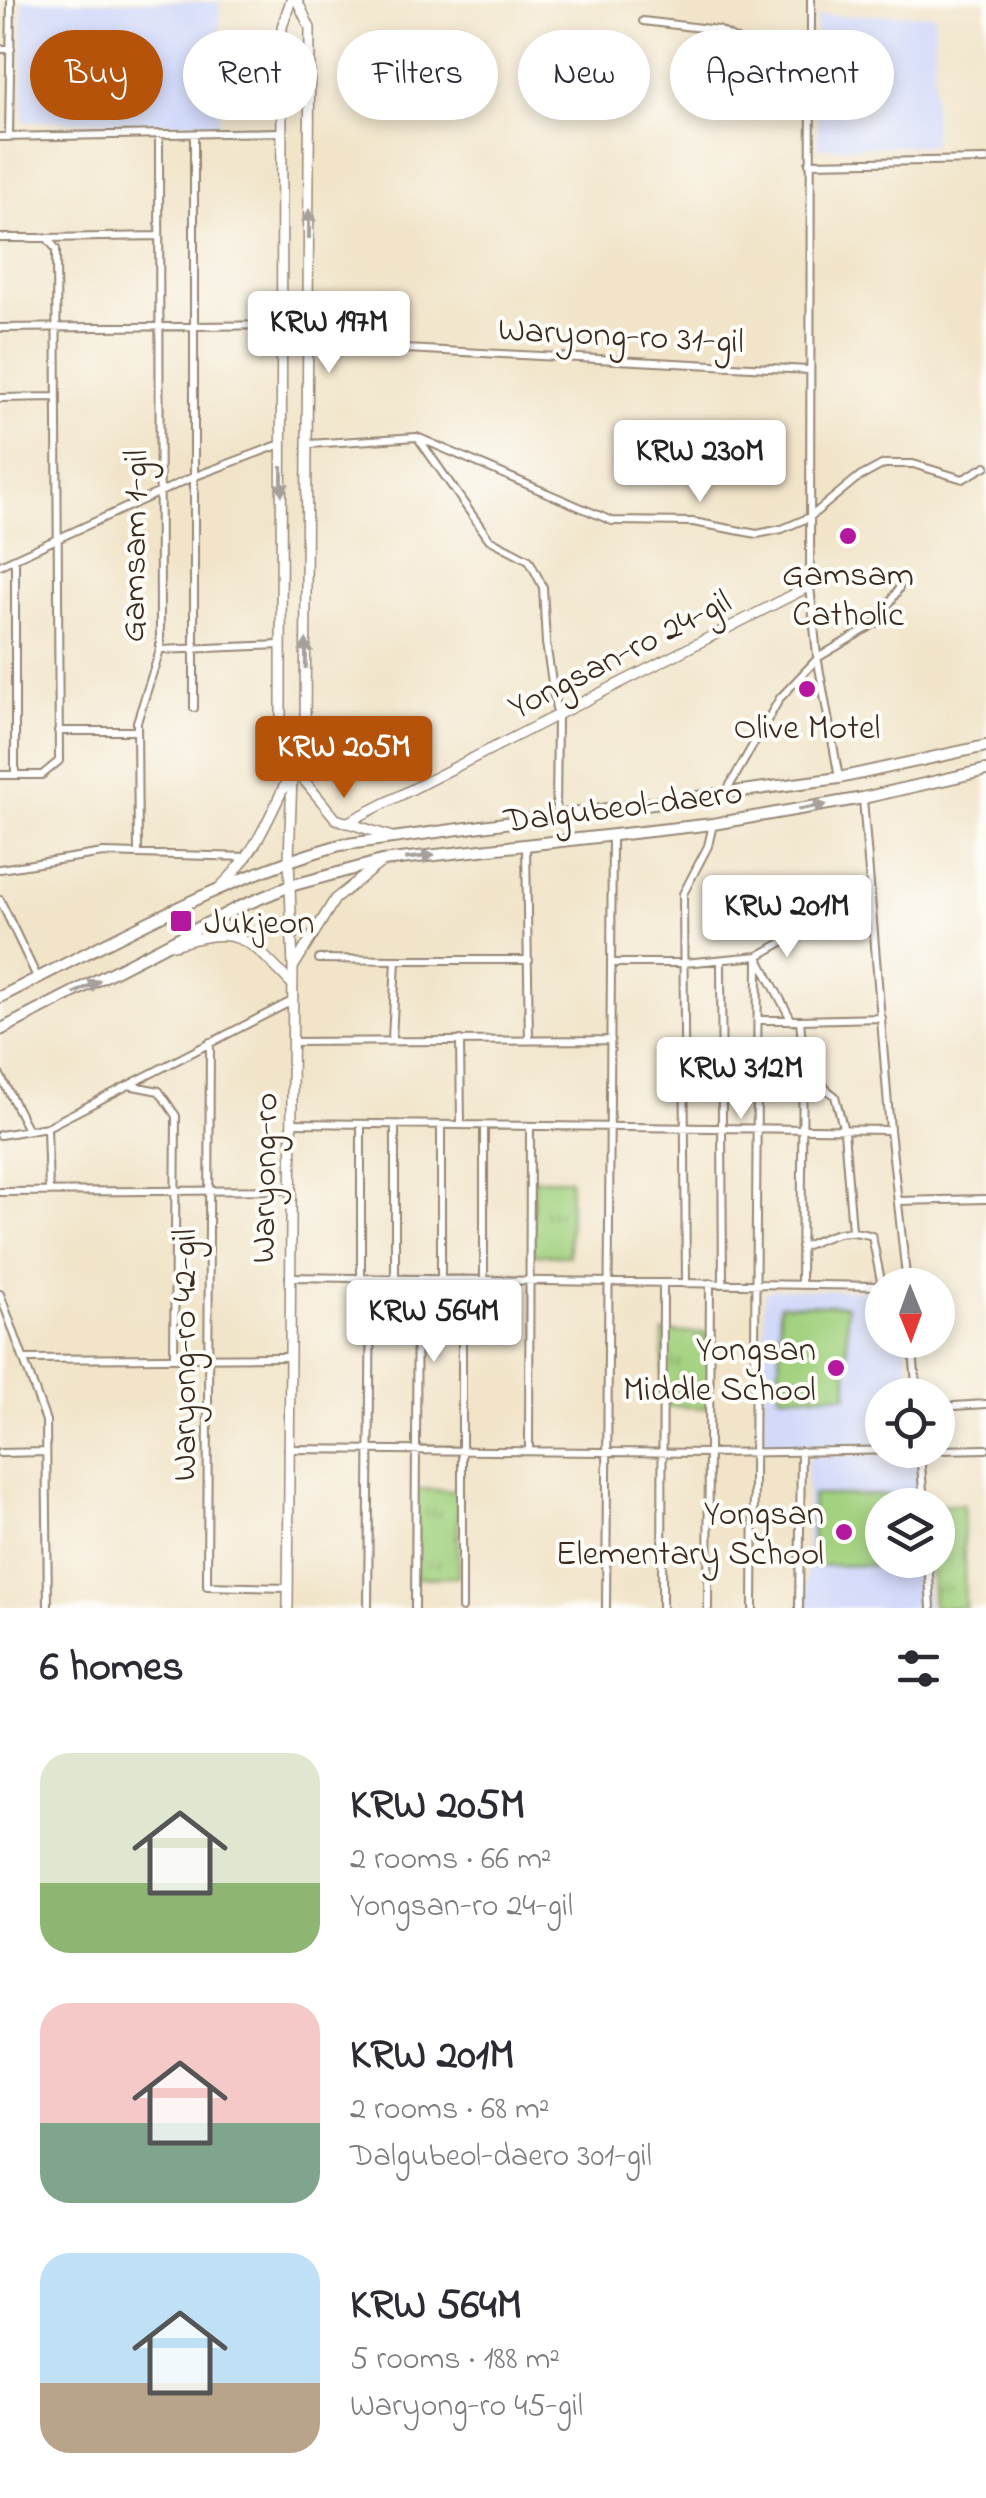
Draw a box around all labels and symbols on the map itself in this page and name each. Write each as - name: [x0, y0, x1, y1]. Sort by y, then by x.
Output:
- one-way arrow: [300, 208, 316, 240]
- pin: KRW 197M: [226, 291, 432, 376]
- street label: Waryong-ro 31-gil: [497, 306, 745, 369]
- pin: KRW 230M: [597, 420, 803, 505]
- street label: Gamsam 1-gil: [109, 449, 164, 643]
- one-way arrow: [274, 465, 290, 497]
- marker: Gamsam Catholic: [837, 525, 859, 547]
- place label: Gamsam Catholic: [782, 551, 914, 642]
- street label: Yongsan-ro 24-gil: [500, 578, 741, 734]
- one-way arrow: [298, 638, 314, 670]
- marker: Olive Motel: [796, 678, 818, 700]
- place label: Olive Motel: [734, 704, 880, 755]
- pin: KRW 205M: [241, 716, 447, 801]
- street label: Dalgubeol-daero: [500, 769, 746, 849]
- one-way arrow: [797, 799, 828, 814]
- one-way arrow: [405, 849, 437, 865]
- pin: KRW 201M: [684, 875, 890, 960]
- place label: Jukjeon: [204, 899, 314, 950]
- marker: Jukjeon: [168, 908, 194, 934]
- one-way arrow: [73, 978, 102, 995]
- pin: KRW 312M: [638, 1037, 844, 1122]
- street label: Waryong-ro: [240, 1092, 293, 1264]
- street label: Waryong-ro 42-gil: [161, 1229, 212, 1481]
- north arrow: [865, 1268, 955, 1358]
- pin: KRW 564M: [331, 1280, 537, 1365]
- place label: Yongsan Middle School: [623, 1326, 816, 1417]
- marker: Yongsan Middle School: [825, 1357, 847, 1379]
- place label: Yongsan Elementary School: [556, 1490, 824, 1581]
- marker: Yongsan Elementary School: [833, 1521, 855, 1543]

